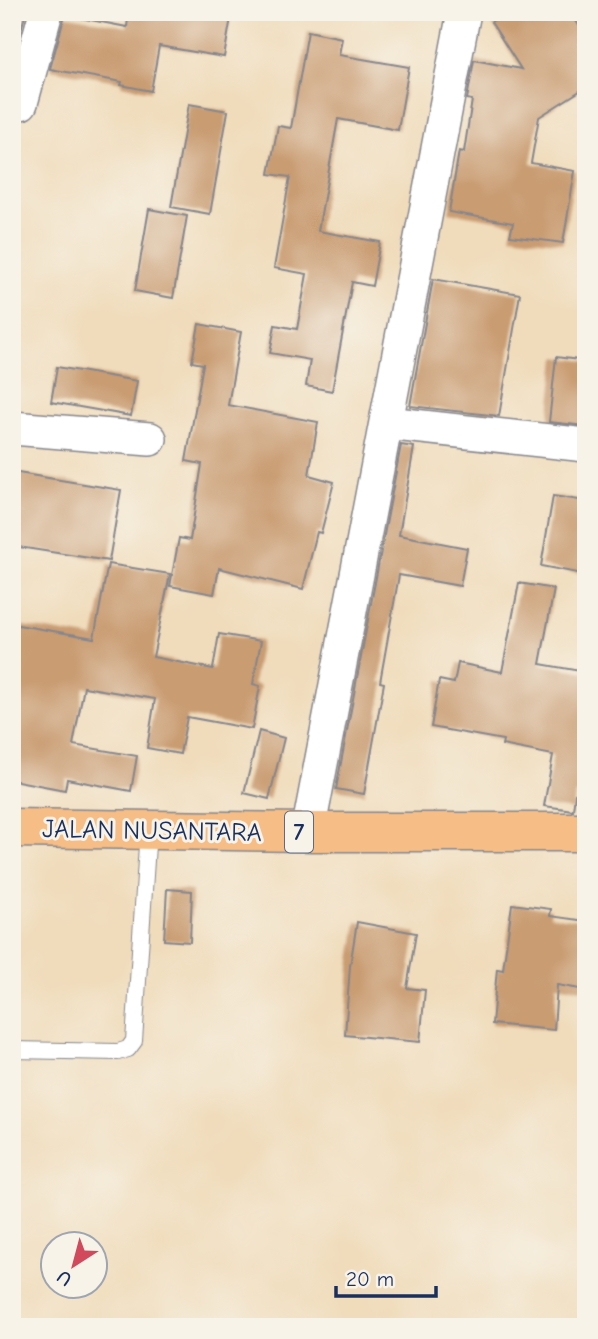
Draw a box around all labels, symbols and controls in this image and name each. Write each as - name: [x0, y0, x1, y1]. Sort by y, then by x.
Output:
- road number: 7: [285, 812, 313, 852]
- street label: JALAN NUSANTARA: [42, 814, 262, 848]
- north arrow: [38, 1230, 108, 1300]
- scale bar: [336, 1255, 435, 1299]
- text: U: [53, 1265, 76, 1291]
- text: 20 m: [346, 1267, 394, 1291]

